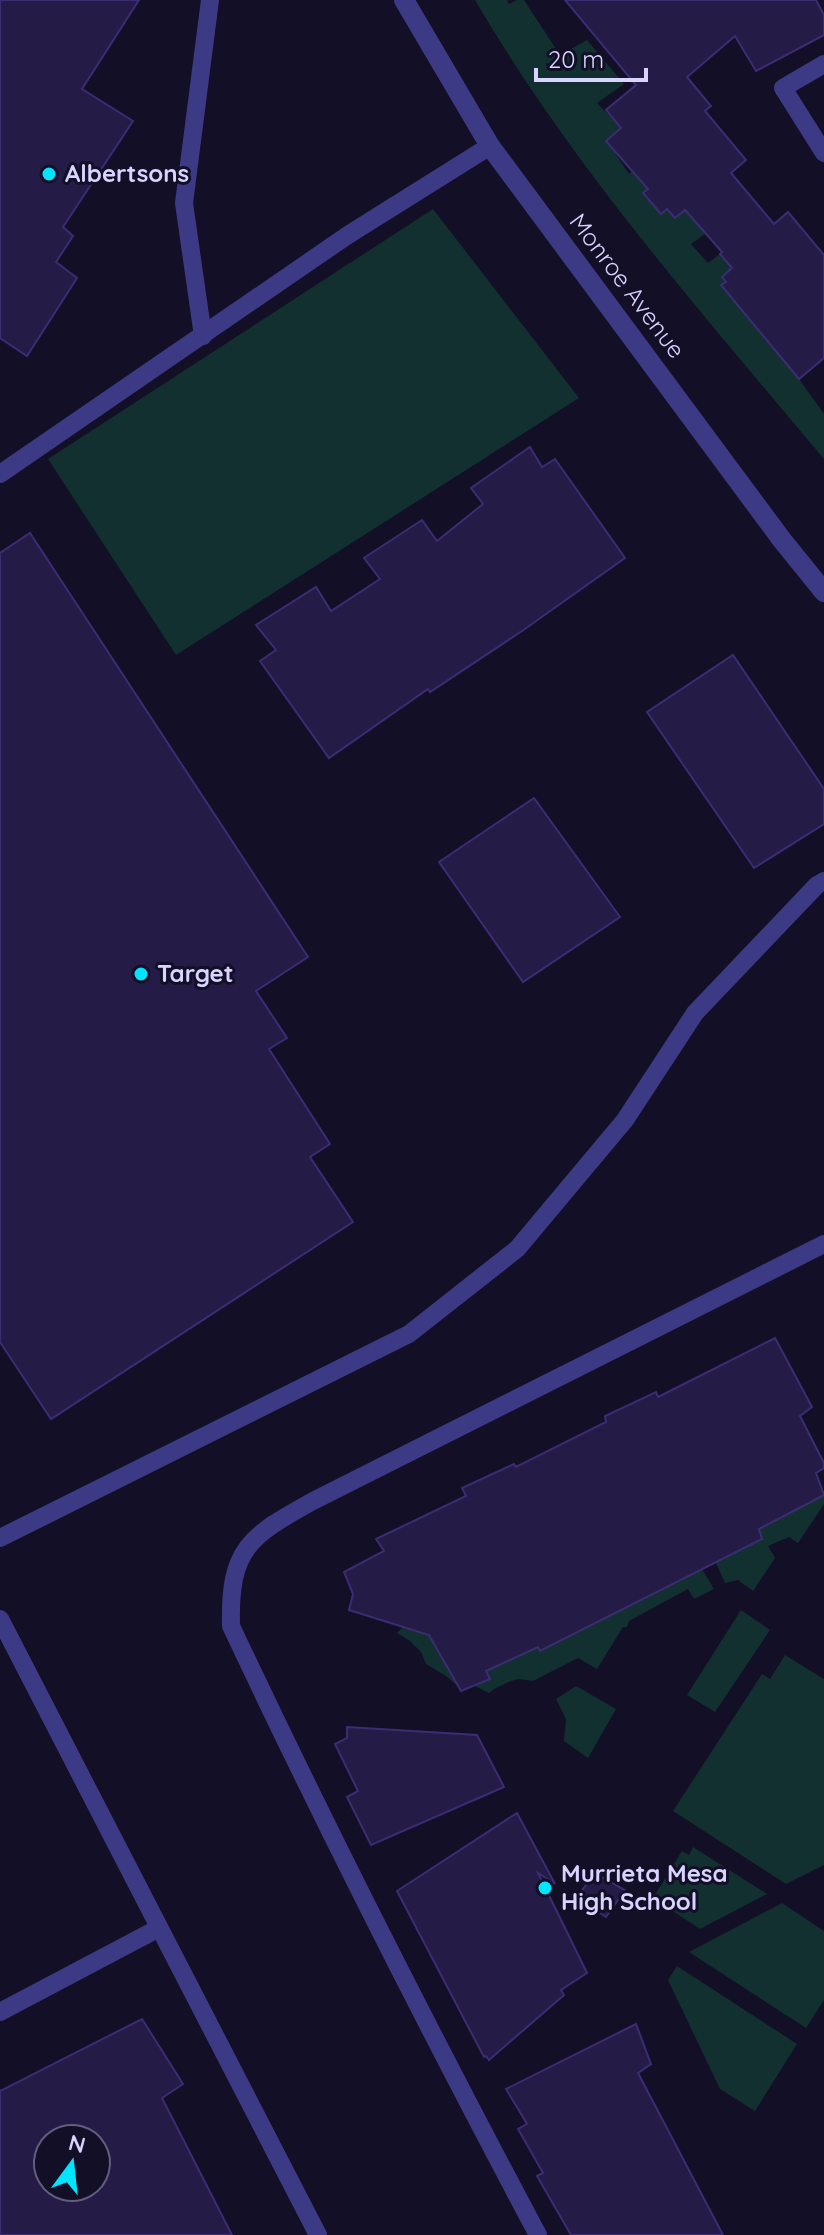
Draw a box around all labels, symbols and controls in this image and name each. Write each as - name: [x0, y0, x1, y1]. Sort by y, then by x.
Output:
- scale bar: [536, 32, 646, 82]
- text: 20 m: [548, 44, 604, 74]
- place label: Albertsons: [65, 158, 189, 188]
- marker: Albertsons: [40, 165, 58, 183]
- street label: Monroe Avenue: [564, 207, 692, 364]
- place label: Target: [157, 958, 234, 988]
- marker: Target: [132, 965, 150, 983]
- place label: Murrieta Mesa High School: [561, 1858, 728, 1916]
- marker: Murrieta Mesa High School: [536, 1879, 554, 1897]
- north arrow: [32, 2123, 112, 2203]
- text: N: [66, 2128, 89, 2159]

